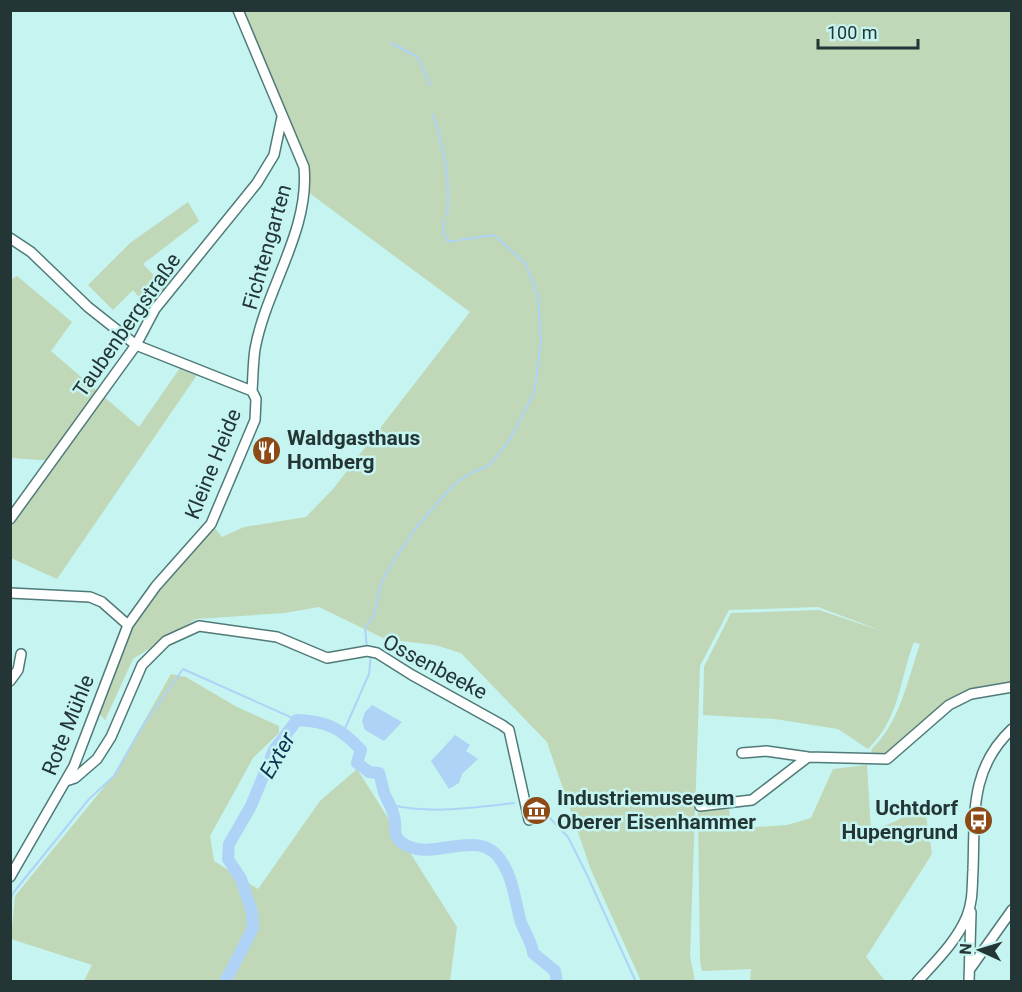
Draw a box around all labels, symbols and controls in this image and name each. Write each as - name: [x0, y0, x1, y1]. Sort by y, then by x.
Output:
- scale bar: [818, 12, 918, 50]
- text: 100 m: [827, 22, 878, 43]
- street label: Fichtengarten: [238, 182, 296, 312]
- street label: Taubenbergstraße: [68, 248, 186, 402]
- street label: Kleine Heide: [180, 405, 246, 523]
- place label: Waldgasthaus Homberg: [287, 426, 421, 474]
- restaurant icon: Waldgasthaus Homberg: [250, 434, 282, 466]
- street label: Ossenbeeke: [379, 630, 491, 704]
- street label: Rote Mühle: [37, 671, 99, 779]
- water label: Exter: [255, 727, 301, 782]
- place label: Industriemuseeum Oberer Eisenhammer: [557, 786, 756, 834]
- museum icon: Industriemuseeum Oberer Eisenhammer: [520, 794, 552, 826]
- place label: Uchtdorf Hupengrund: [841, 796, 958, 844]
- bus stop icon: Uchtdorf Hupengrund: [963, 804, 995, 836]
- north arrow: [950, 920, 1010, 980]
- text: N: [956, 943, 975, 955]

